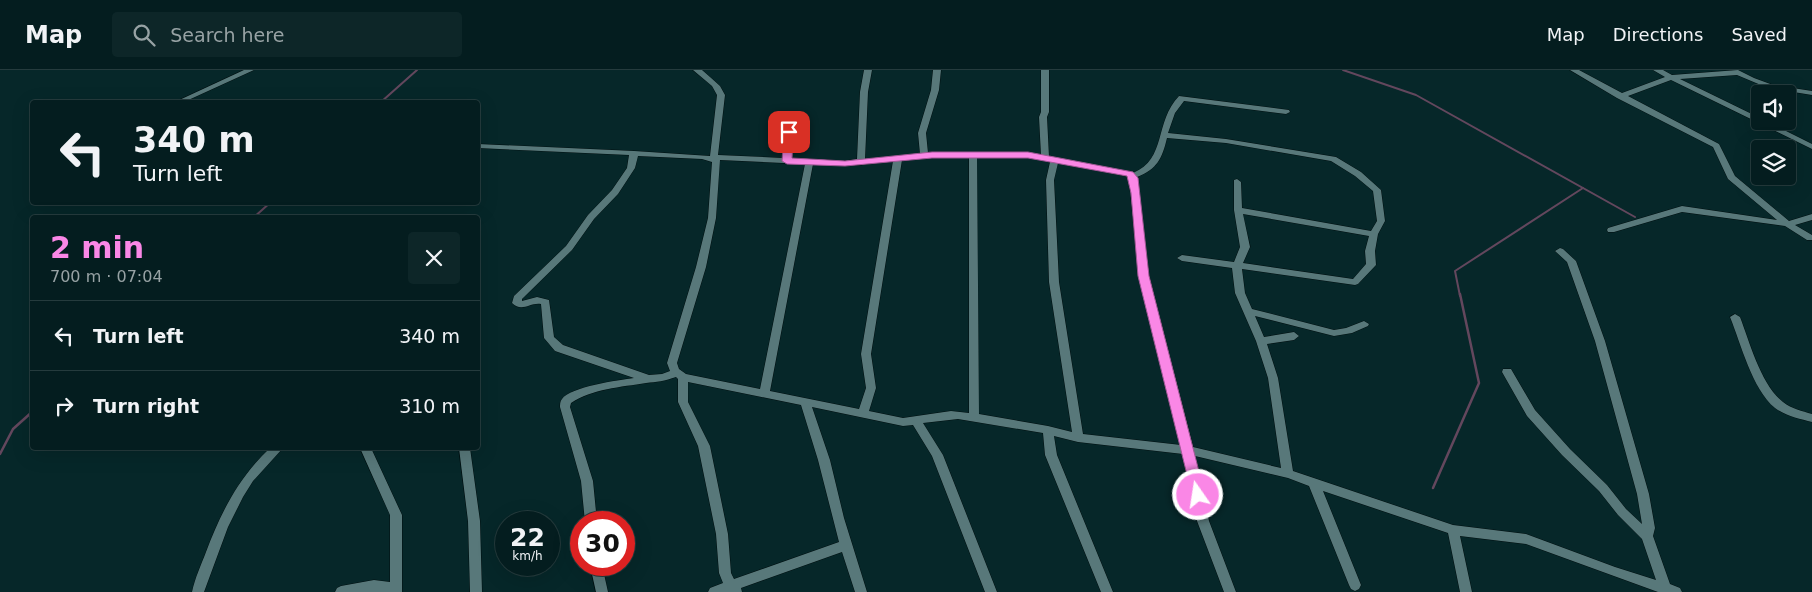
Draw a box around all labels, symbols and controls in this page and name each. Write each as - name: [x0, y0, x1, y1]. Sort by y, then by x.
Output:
- search box: [112, 12, 462, 57]
- text: Map: [25, 21, 82, 49]
- icon: search: [130, 21, 158, 49]
- text: Search here: [170, 24, 284, 46]
- text: Map: [1547, 24, 1585, 45]
- text: Directions: [1613, 24, 1703, 45]
- text: Saved: [1731, 24, 1787, 45]
- map controls: [1751, 85, 1796, 185]
- button: sound: [1751, 85, 1796, 130]
- pin: [768, 111, 810, 153]
- icon: arrive: [775, 118, 803, 146]
- icon: left: [50, 120, 115, 185]
- text: 340 m: [133, 120, 255, 160]
- button: layers: [1751, 140, 1796, 185]
- text: Turn left: [133, 161, 222, 186]
- text: 2 min: [50, 230, 144, 265]
- button: close: [408, 232, 460, 284]
- text: 700 m · 07:04: [50, 267, 163, 286]
- icon: left: [50, 322, 78, 350]
- text: Turn left: [93, 325, 184, 347]
- text: 340 m: [399, 325, 460, 347]
- icon: right: [50, 392, 78, 420]
- text: Turn right: [93, 395, 199, 417]
- text: 310 m: [399, 395, 460, 417]
- position arrow: [1171, 468, 1223, 520]
- speed limit sign: 30: [570, 511, 635, 576]
- text: 22: [510, 523, 545, 552]
- text: km/h: [512, 549, 543, 563]

